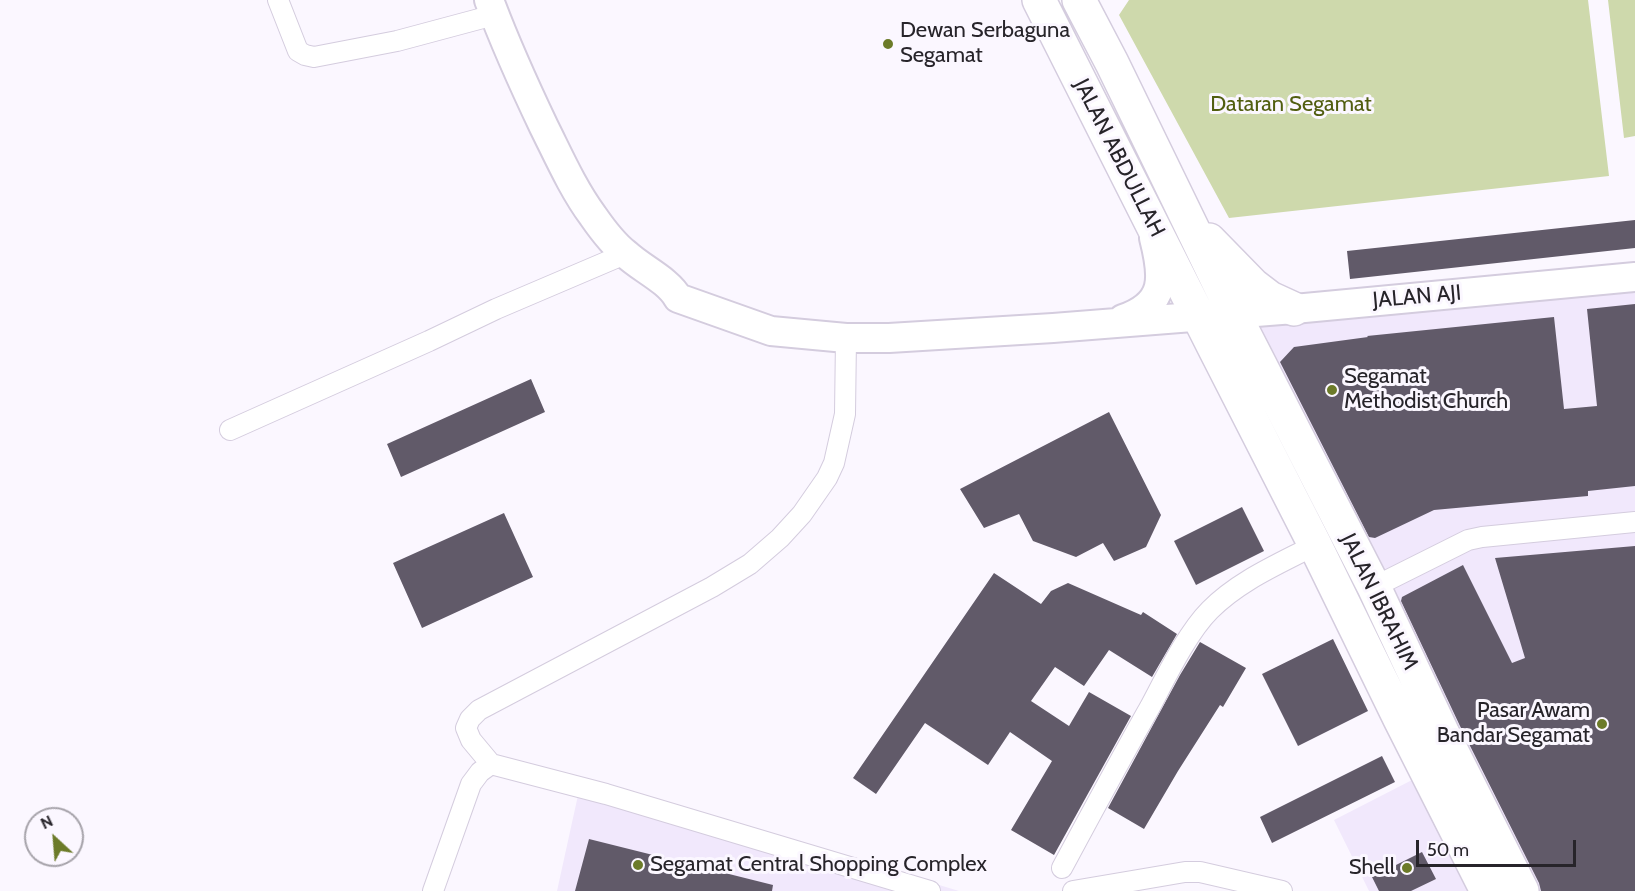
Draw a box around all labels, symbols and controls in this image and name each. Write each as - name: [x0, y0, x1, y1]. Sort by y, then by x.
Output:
- place label: Dewan Serbaguna Segamat: [900, 18, 1070, 70]
- marker: Dewan Serbaguna Segamat: [881, 37, 895, 51]
- street label: JALAN ABDULLAH: [1068, 75, 1170, 241]
- park label: Dataran Segamat: [1210, 92, 1372, 118]
- street label: JALAN AJI: [1372, 280, 1462, 314]
- place label: Segamat Methodist Church: [1344, 364, 1508, 416]
- marker: Segamat Methodist Church: [1325, 383, 1339, 397]
- street label: JALAN IBRAHIM: [1335, 529, 1423, 675]
- place label: Pasar Awam Bandar Segamat: [1437, 698, 1590, 750]
- marker: Pasar Awam Bandar Segamat: [1595, 717, 1609, 731]
- north arrow: [24, 807, 84, 867]
- text: N: [38, 811, 56, 833]
- scale bar: [1419, 828, 1580, 866]
- text: 50 m: [1427, 839, 1469, 861]
- place label: Segamat Central Shopping Complex: [650, 852, 987, 878]
- place label: Shell: [1349, 855, 1395, 881]
- marker: Segamat Central Shopping Complex: [631, 858, 645, 872]
- marker: Shell: [1400, 861, 1414, 875]

